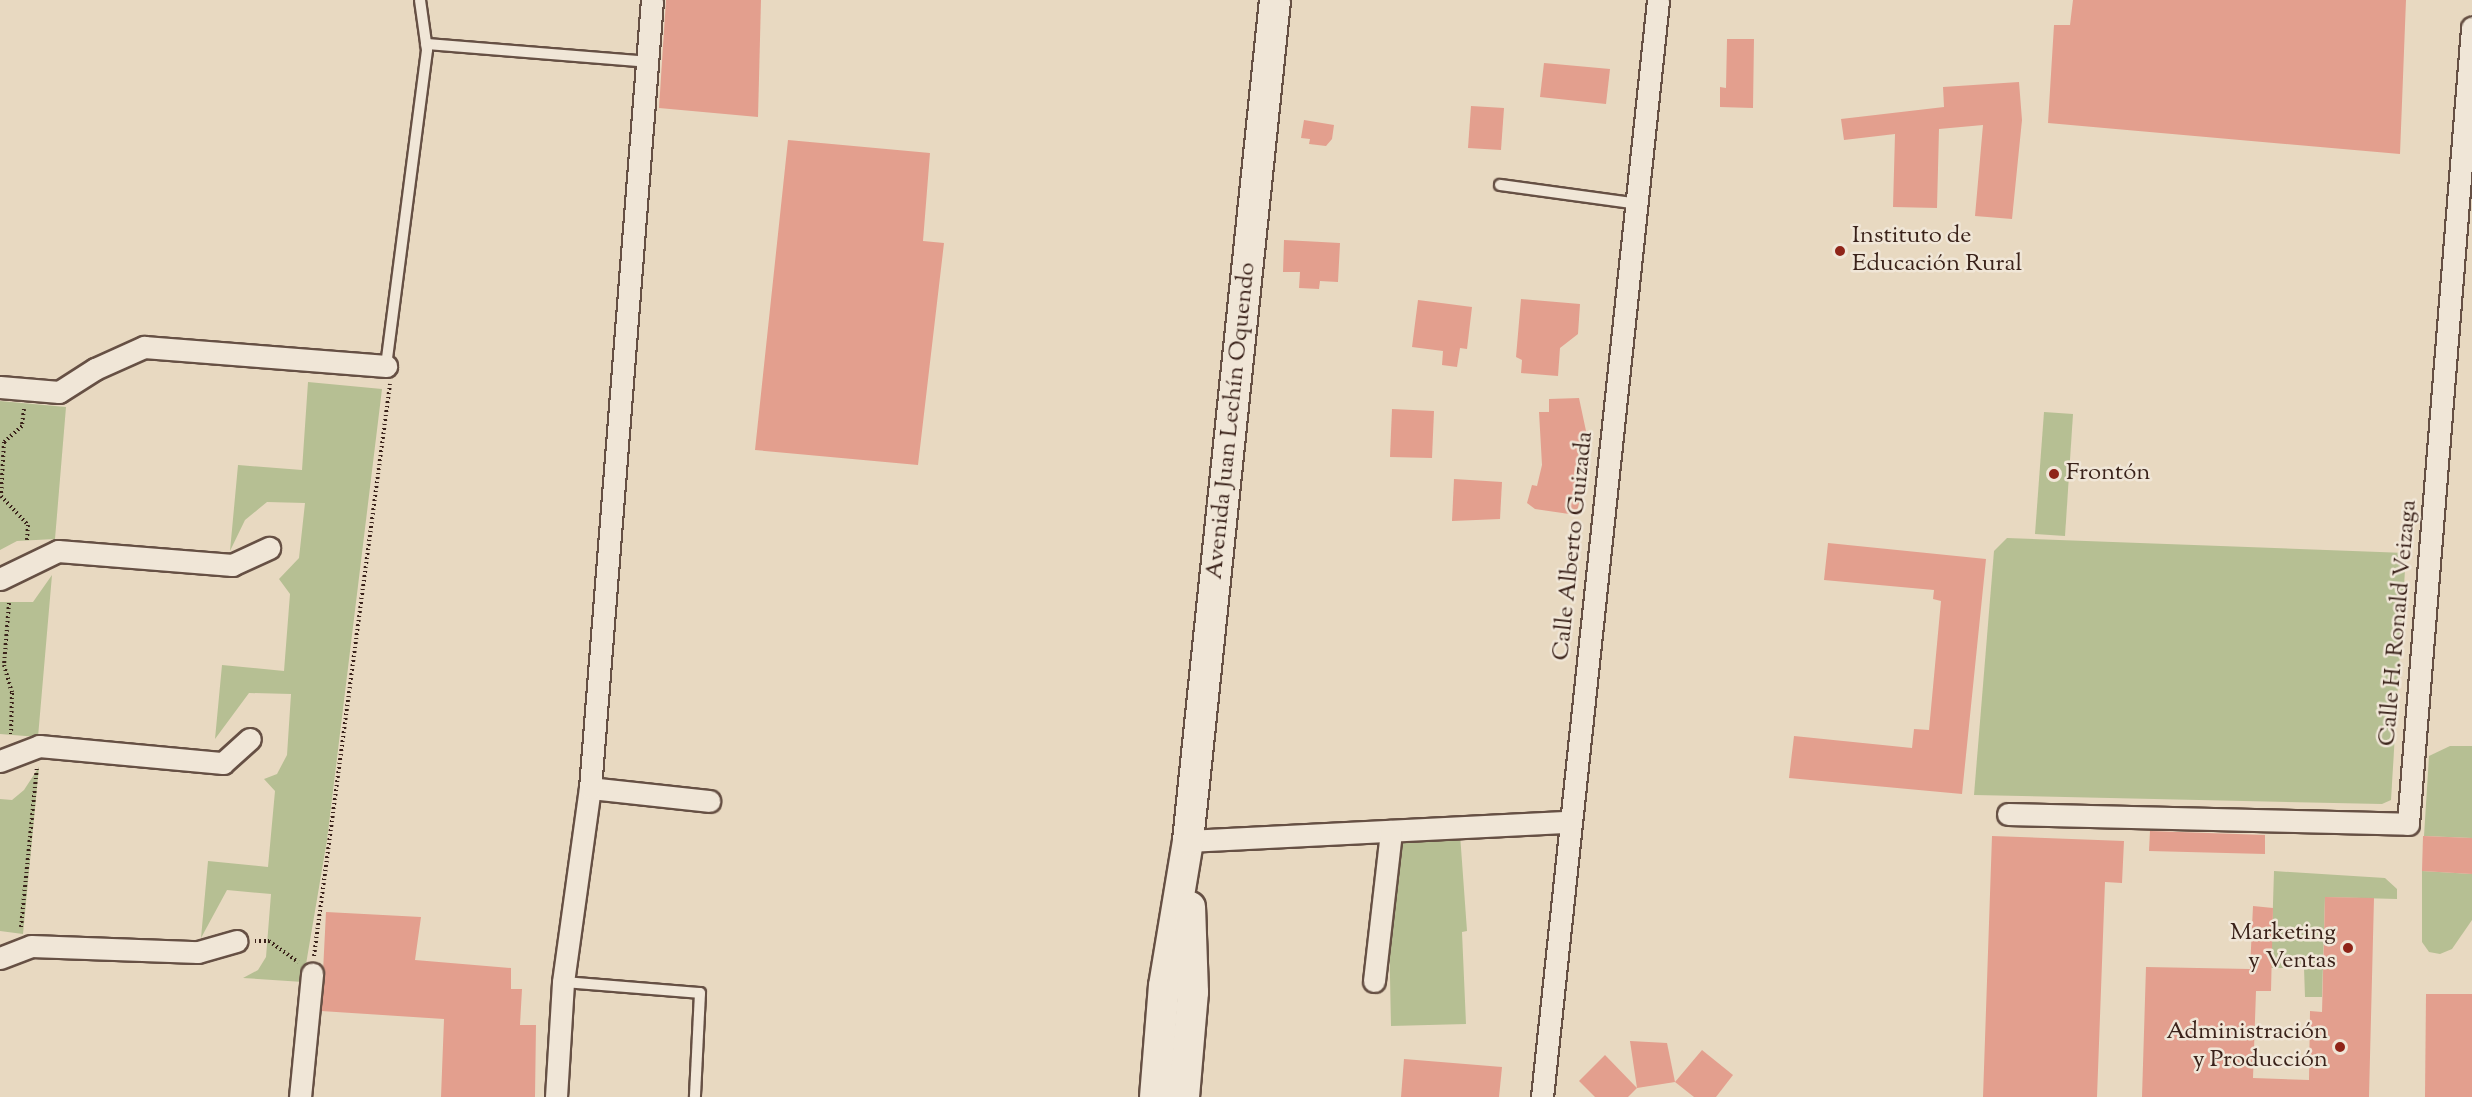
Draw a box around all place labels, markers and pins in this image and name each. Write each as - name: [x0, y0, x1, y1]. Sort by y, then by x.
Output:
- place label: Instituto de Educación Rural: [1852, 223, 2022, 279]
- marker: Instituto de Educación Rural: [1833, 244, 1847, 258]
- place label: Frontón: [2066, 460, 2151, 488]
- marker: Frontón: [2047, 467, 2061, 481]
- place label: Marketing y Ventas: [2230, 920, 2336, 976]
- marker: Marketing y Ventas: [2341, 941, 2355, 955]
- place label: Administración y Producción: [2166, 1019, 2328, 1075]
- marker: Administración y Producción: [2333, 1040, 2347, 1054]

